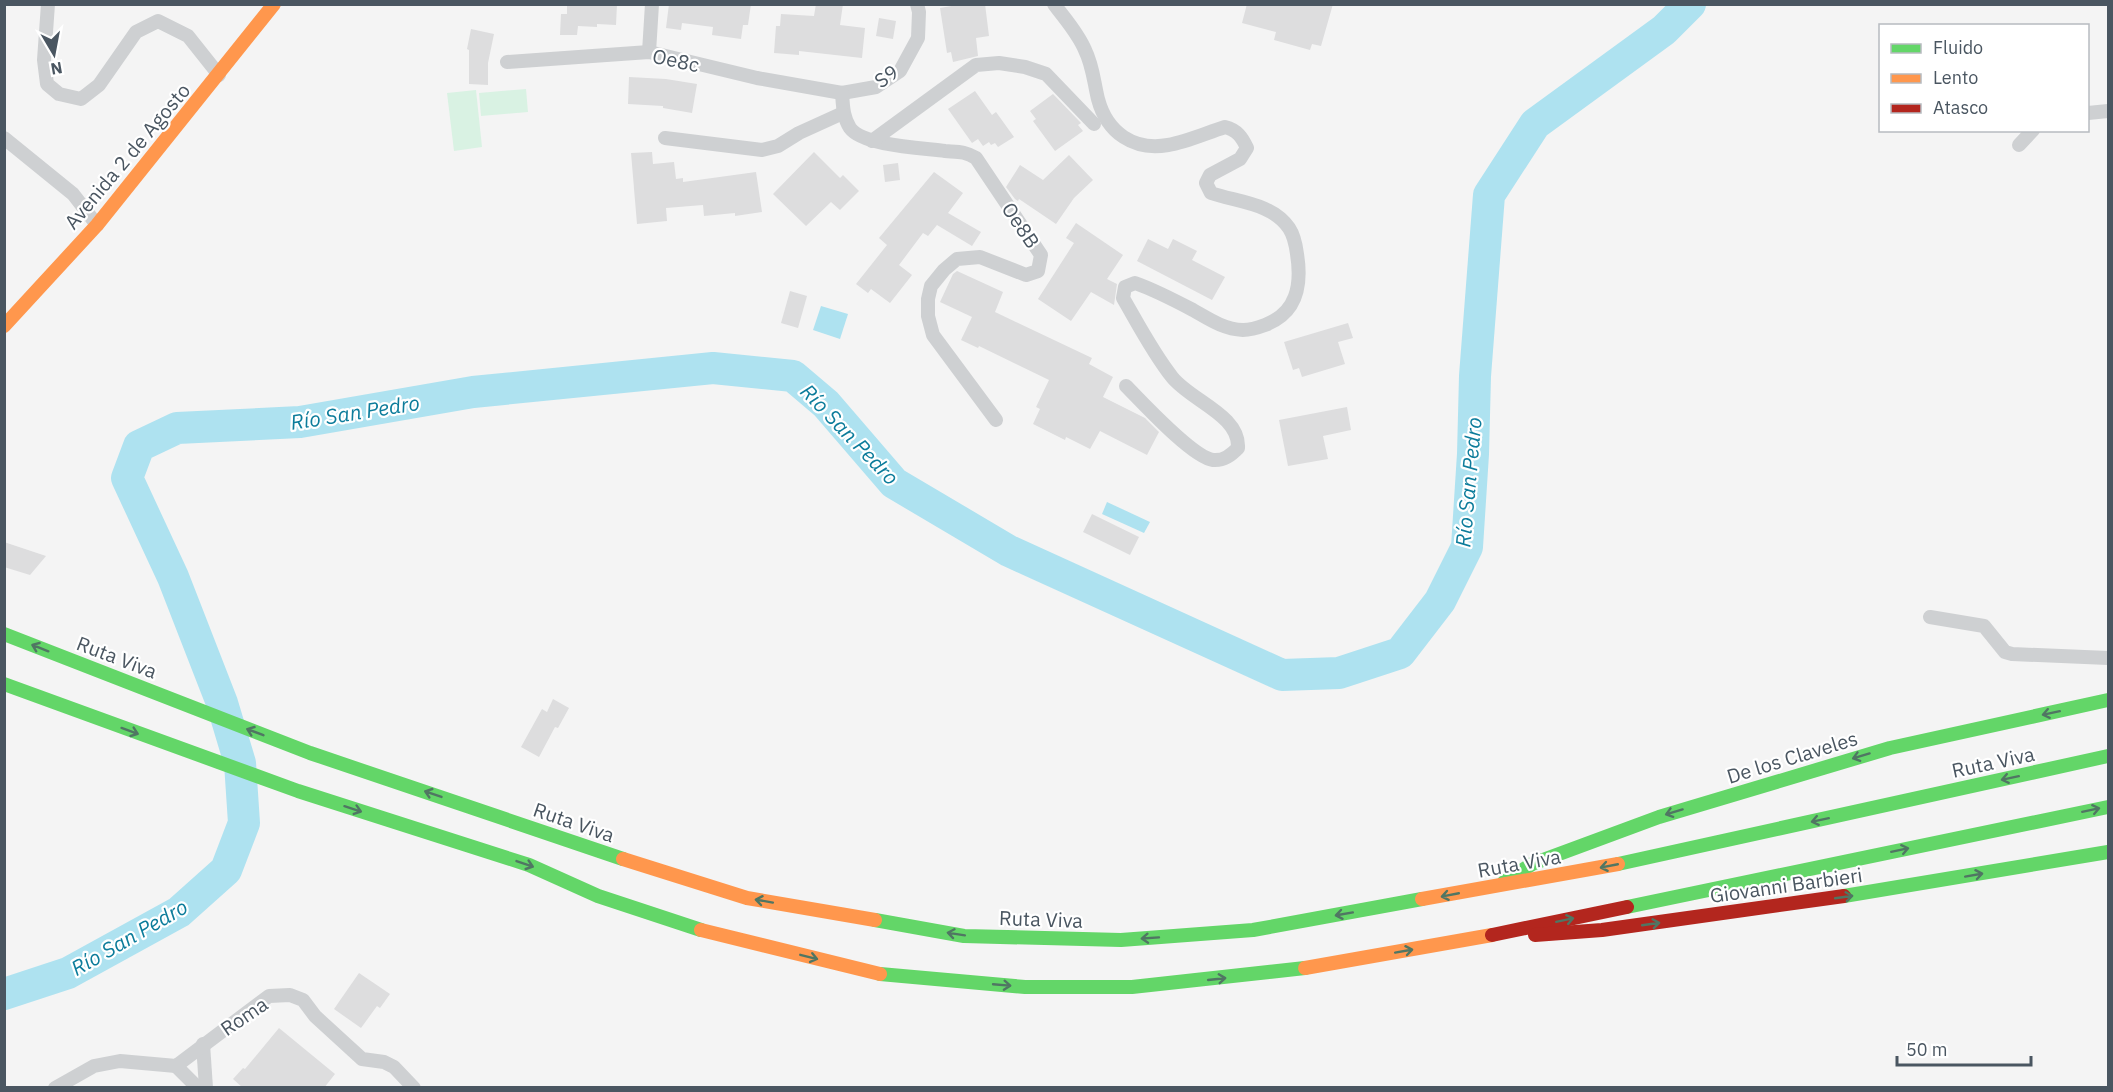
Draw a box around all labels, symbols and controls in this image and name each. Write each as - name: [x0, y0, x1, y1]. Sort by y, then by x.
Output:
- north arrow: [24, 24, 84, 84]
- legend: [1879, 24, 2089, 132]
- text: Fluido: [1933, 36, 1983, 59]
- street label: Oe8c: [650, 42, 702, 78]
- text: N: [49, 58, 64, 80]
- street label: S9: [869, 58, 903, 94]
- text: Lento: [1933, 66, 1978, 89]
- street label: Avenida 2 de Agosto: [58, 77, 196, 235]
- text: Atasco: [1933, 96, 1988, 119]
- street label: Oe8B: [996, 197, 1046, 253]
- water label: Río San Pedro: [795, 377, 905, 491]
- water label: Río San Pedro: [288, 388, 422, 436]
- water label: Río San Pedro: [1448, 416, 1488, 548]
- street label: Ruta Viva: [73, 629, 161, 685]
- one-way arrow: [31, 642, 50, 653]
- one-way arrow: [2042, 707, 2061, 719]
- street label: De los Claveles: [1723, 724, 1861, 790]
- one-way arrow: [247, 725, 265, 736]
- one-way arrow: [121, 727, 139, 738]
- street label: Ruta Viva: [1949, 740, 2037, 784]
- one-way arrow: [1852, 751, 1871, 762]
- one-way arrow: [2001, 773, 2021, 784]
- one-way arrow: [424, 788, 443, 799]
- street label: Ruta Viva: [530, 796, 618, 849]
- one-way arrow: [343, 804, 362, 815]
- one-way arrow: [2081, 804, 2100, 815]
- one-way arrow: [1665, 807, 1684, 818]
- one-way arrow: [1811, 815, 1830, 826]
- street label: Ruta Viva: [1475, 842, 1563, 884]
- one-way arrow: [1890, 844, 1909, 855]
- one-way arrow: [515, 860, 534, 871]
- one-way arrow: [1600, 861, 1619, 872]
- street label: Giovanni Barbieri: [1708, 861, 1864, 909]
- one-way arrow: [1964, 869, 1984, 880]
- one-way arrow: [1441, 890, 1460, 901]
- one-way arrow: [1833, 891, 1853, 902]
- water label: Río San Pedro: [66, 892, 192, 982]
- one-way arrow: [754, 896, 774, 907]
- street label: Ruta Viva: [998, 904, 1084, 934]
- one-way arrow: [1334, 909, 1354, 920]
- one-way arrow: [1555, 914, 1575, 925]
- one-way arrow: [1640, 918, 1660, 929]
- one-way arrow: [946, 929, 966, 940]
- one-way arrow: [1141, 933, 1161, 944]
- one-way arrow: [1393, 946, 1413, 957]
- one-way arrow: [799, 952, 818, 964]
- one-way arrow: [1207, 973, 1227, 984]
- one-way arrow: [991, 980, 1011, 991]
- street label: Roma: [215, 990, 273, 1042]
- scale bar: [1897, 1029, 2030, 1067]
- text: 50 m: [1906, 1038, 1948, 1061]

